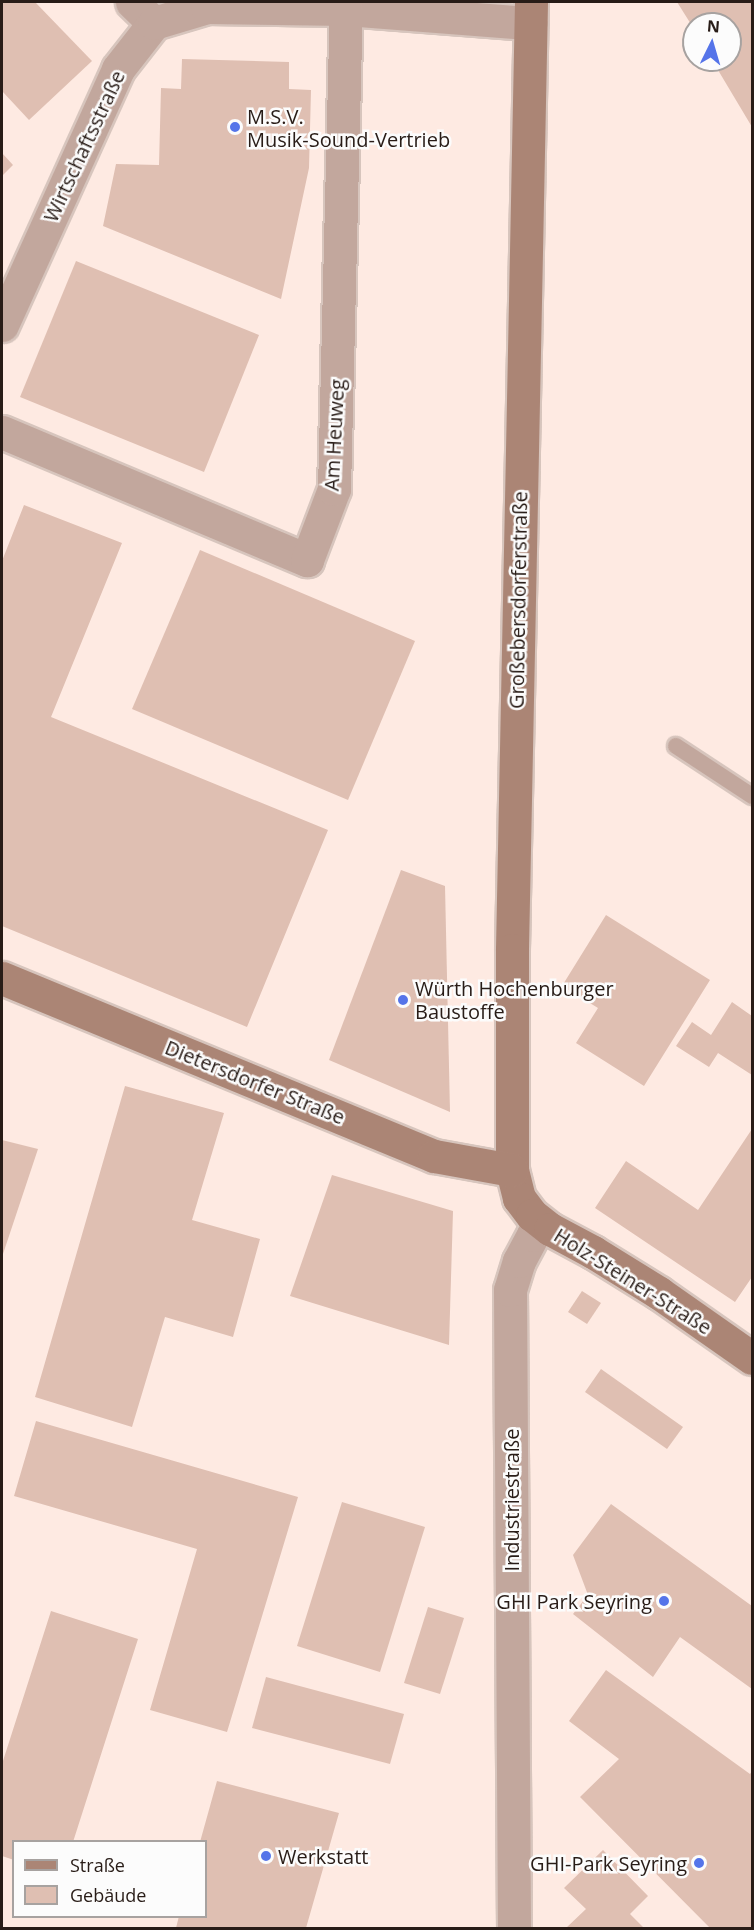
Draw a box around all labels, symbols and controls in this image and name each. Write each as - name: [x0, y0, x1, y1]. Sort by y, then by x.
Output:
- north arrow: [682, 12, 742, 72]
- text: N: [706, 15, 721, 38]
- street label: Wirtschaftsstraße: [38, 66, 130, 226]
- place label: M.S.V. Musik-Sound-Vertrieb: [247, 104, 450, 151]
- marker: M.S.V. Musik-Sound-Vertrieb: [228, 120, 242, 134]
- street label: Am Heuweg: [319, 378, 349, 492]
- street label: Großebersdorferstraße: [504, 491, 532, 709]
- place label: Würth Hochenburger Baustoffe: [415, 976, 614, 1023]
- marker: Würth Hochenburger Baustoffe: [396, 993, 410, 1007]
- street label: Dietersdorfer Straße: [162, 1035, 348, 1129]
- street label: Holz-Steiner-Straße: [550, 1223, 716, 1339]
- street label: Industriestraße: [499, 1428, 523, 1572]
- place label: GHI Park Seyring: [496, 1589, 652, 1613]
- marker: GHI Park Seyring: [657, 1594, 671, 1608]
- legend: [12, 1840, 207, 1918]
- place label: Werkstatt: [278, 1844, 368, 1868]
- marker: Werkstatt: [259, 1849, 273, 1863]
- place label: GHI-Park Seyring: [530, 1851, 687, 1875]
- text: Straße: [70, 1853, 125, 1877]
- marker: GHI-Park Seyring: [692, 1856, 706, 1870]
- text: Gebäude: [70, 1883, 146, 1907]

